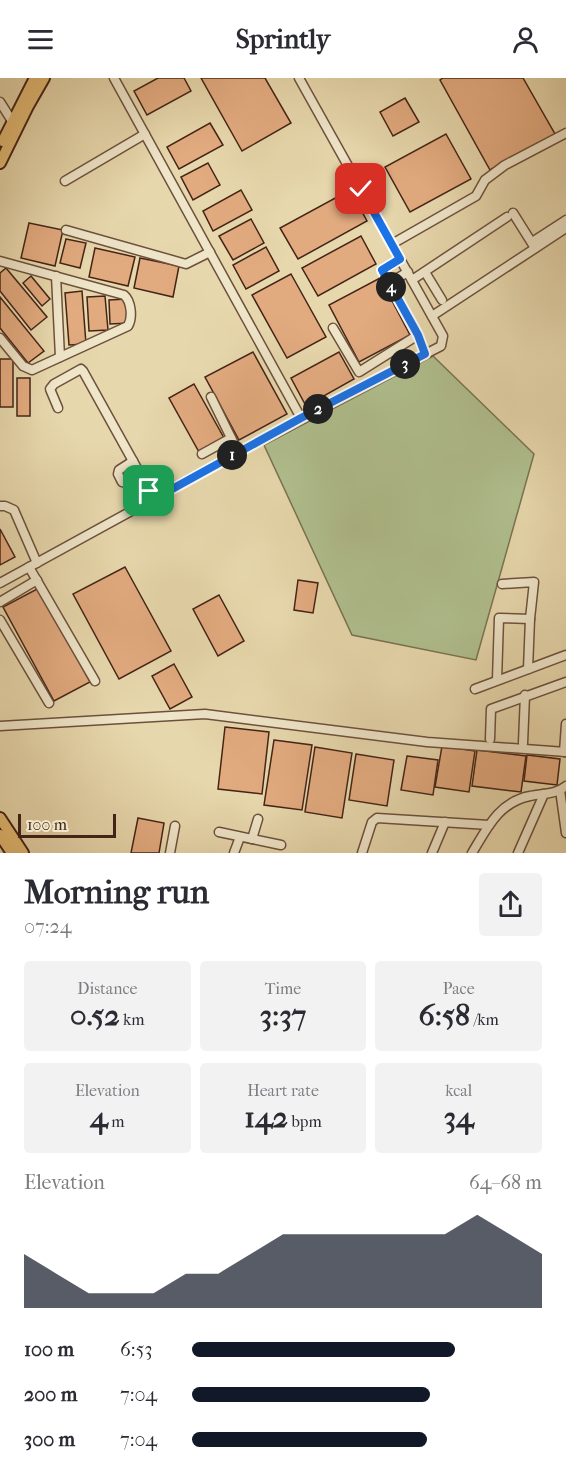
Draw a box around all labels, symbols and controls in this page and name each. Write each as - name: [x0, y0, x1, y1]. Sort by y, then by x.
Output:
- icon: menu: [24, 23, 57, 56]
- text: Sprintly: [236, 23, 330, 55]
- icon: person: [509, 23, 542, 56]
- pin: [335, 163, 386, 214]
- icon: check: [344, 172, 377, 205]
- pin: 4: [376, 272, 406, 302]
- text: 4: [386, 277, 396, 296]
- pin: 3: [390, 349, 420, 379]
- text: 3: [402, 354, 408, 373]
- pin: 2: [303, 394, 333, 424]
- text: 2: [314, 399, 322, 418]
- pin: 1: [217, 440, 247, 470]
- text: 1: [229, 445, 235, 464]
- pin: [123, 465, 174, 516]
- icon: arrive: [132, 474, 165, 507]
- scale bar: [18, 811, 116, 838]
- text: 100 m: [27, 815, 67, 834]
- text: Morning run: [24, 873, 209, 912]
- button: share: [479, 873, 542, 936]
- text: 07:24: [24, 915, 72, 938]
- text: Distance: [77, 979, 137, 998]
- text: Time: [265, 979, 301, 998]
- text: Pace: [443, 979, 475, 998]
- text: 0.52: [70, 998, 120, 1033]
- text: 3:37: [260, 998, 306, 1033]
- text: 6:58: [418, 998, 470, 1033]
- text: km: [120, 1010, 145, 1029]
- text: /km: [470, 1010, 499, 1029]
- text: Elevation: [75, 1081, 140, 1100]
- text: Heart rate: [247, 1081, 319, 1100]
- text: kcal: [445, 1081, 472, 1100]
- text: 4: [90, 1100, 108, 1135]
- text: 142: [244, 1100, 288, 1135]
- text: 34: [444, 1100, 474, 1135]
- text: m: [108, 1112, 125, 1131]
- text: bpm: [288, 1112, 322, 1131]
- text: Elevation: [24, 1171, 105, 1194]
- text: 64–68 m: [469, 1171, 542, 1194]
- text: 100 m: [24, 1338, 74, 1361]
- text: 6:53: [120, 1338, 153, 1361]
- text: 200 m: [24, 1383, 77, 1406]
- text: 7:04: [120, 1383, 157, 1406]
- text: 300 m: [24, 1428, 75, 1451]
- text: 7:04: [120, 1428, 157, 1451]

